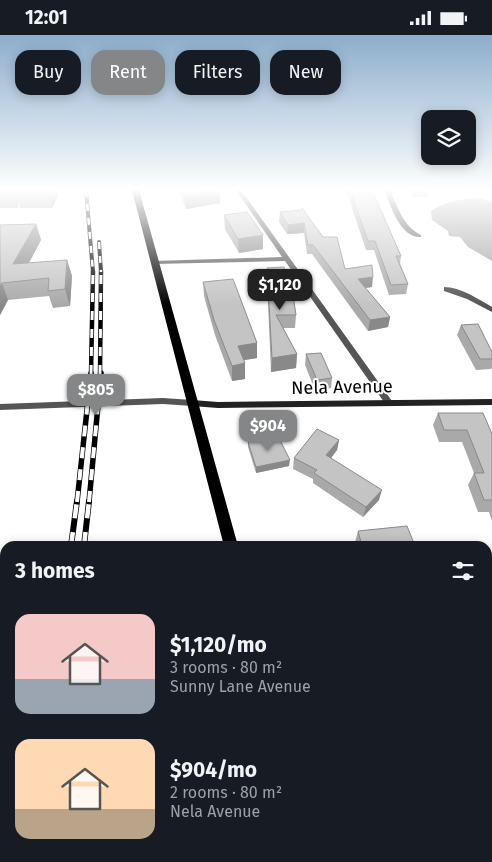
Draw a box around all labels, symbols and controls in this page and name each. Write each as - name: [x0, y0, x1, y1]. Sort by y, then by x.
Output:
- text: 12:01: [25, 6, 68, 29]
- chip: Buy: [15, 50, 81, 95]
- chip: Rent: [91, 50, 165, 95]
- chip: Filters: [175, 50, 260, 95]
- chip: New: [270, 50, 341, 95]
- map controls: [421, 110, 476, 165]
- button: layers: [421, 110, 476, 165]
- pin: $1,120: [239, 269, 321, 311]
- text: $1,120: [259, 275, 301, 294]
- pin: $805: [66, 373, 126, 416]
- street label: Nela Avenue: [291, 375, 393, 399]
- text: $805: [78, 380, 114, 399]
- pin: $904: [238, 409, 298, 452]
- text: $904: [250, 416, 286, 435]
- icon: filters: [449, 557, 477, 585]
- text: 3 homes: [15, 558, 95, 584]
- text: $1,120/mo: [170, 632, 267, 658]
- icon: home: [55, 634, 115, 694]
- text: 3 rooms · 80 m²: [170, 658, 282, 677]
- text: Sunny Lane Avenue: [170, 677, 311, 696]
- text: $904/mo: [170, 757, 257, 783]
- icon: home: [55, 759, 115, 819]
- text: 2 rooms · 80 m²: [170, 783, 282, 802]
- text: Nela Avenue: [170, 802, 260, 821]

